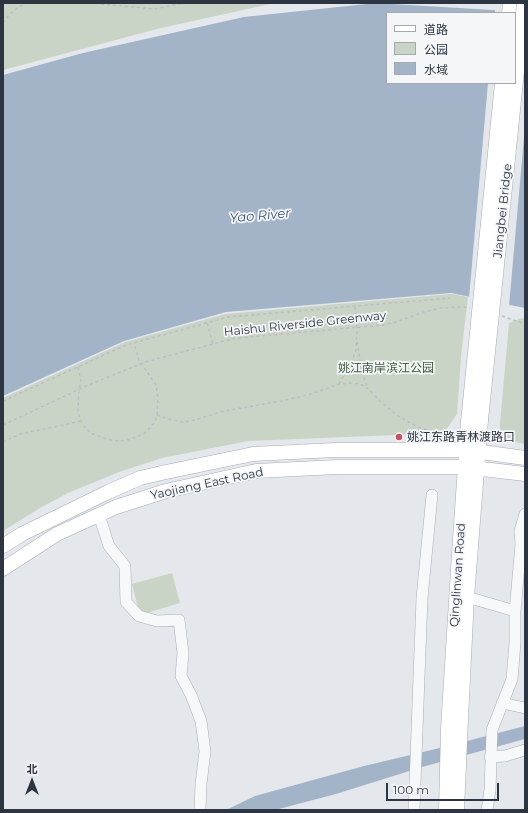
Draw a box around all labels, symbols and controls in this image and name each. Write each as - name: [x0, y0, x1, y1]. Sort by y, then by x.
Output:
- legend: [386, 12, 516, 84]
- text: 道路: [424, 22, 448, 37]
- text: 公园: [424, 42, 448, 57]
- text: 水域: [424, 62, 448, 77]
- street label: Jiangbei Bridge: [491, 163, 515, 259]
- water label: Yao River: [229, 206, 291, 226]
- street label: Haishu Riverside Greenway: [223, 308, 387, 340]
- park label: 姚江南岸滨江公园: [338, 361, 434, 375]
- place label: 姚江东路青林渡路口: [407, 430, 515, 444]
- marker: 姚江东路青林渡路口: [394, 432, 404, 442]
- street label: Yaojiang East Road: [149, 465, 265, 503]
- street label: Qinglinwan Road: [447, 523, 469, 627]
- north arrow: [12, 761, 52, 801]
- text: 北: [27, 762, 38, 776]
- scale bar: [388, 775, 501, 801]
- text: 100 m: [393, 782, 429, 797]

